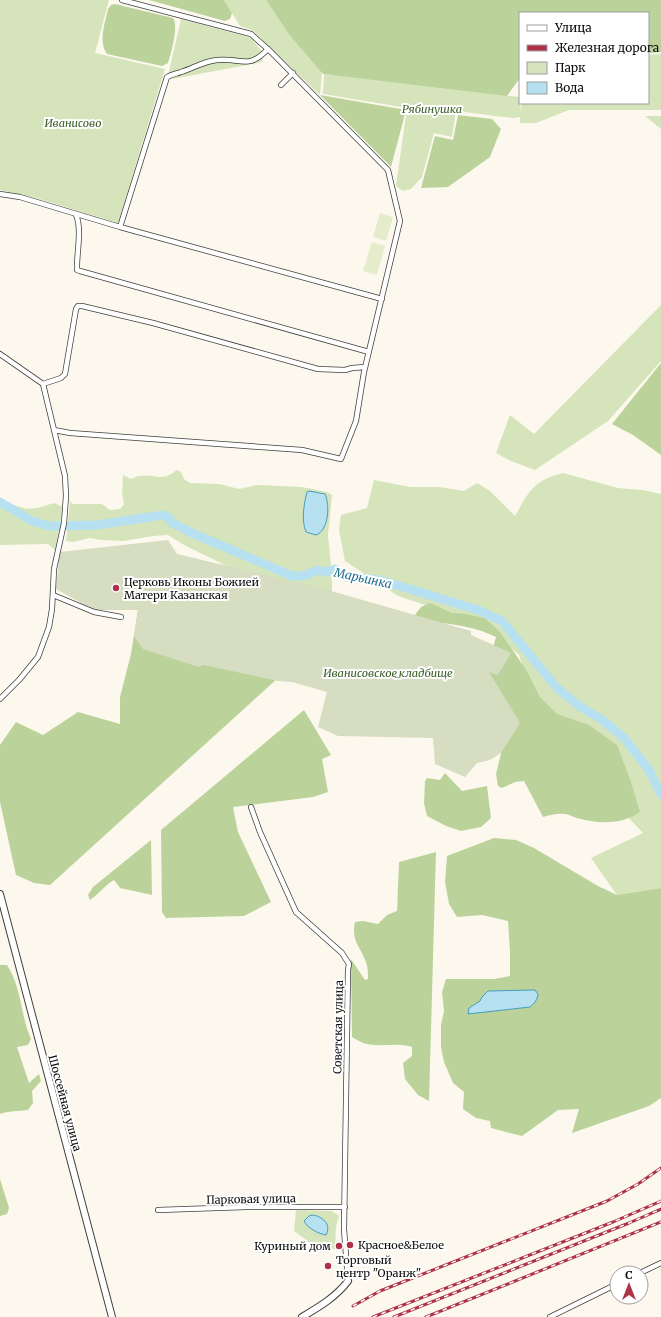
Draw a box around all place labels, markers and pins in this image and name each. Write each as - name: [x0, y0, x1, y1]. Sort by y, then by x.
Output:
- place label: Церковь Иконы Божией Матери Казанская: [124, 575, 260, 602]
- marker: Церковь Иконы Божией Матери Казанская: [111, 583, 121, 593]
- place label: Красное&Белое: [358, 1238, 444, 1252]
- place label: Куриный дом: [254, 1239, 331, 1253]
- marker: Красное&Белое: [345, 1240, 355, 1250]
- marker: Куриный дом: [334, 1241, 344, 1251]
- place label: Торговый центр "Оранж": [336, 1253, 421, 1280]
- marker: Торговый центр "Оранж": [323, 1261, 333, 1271]

